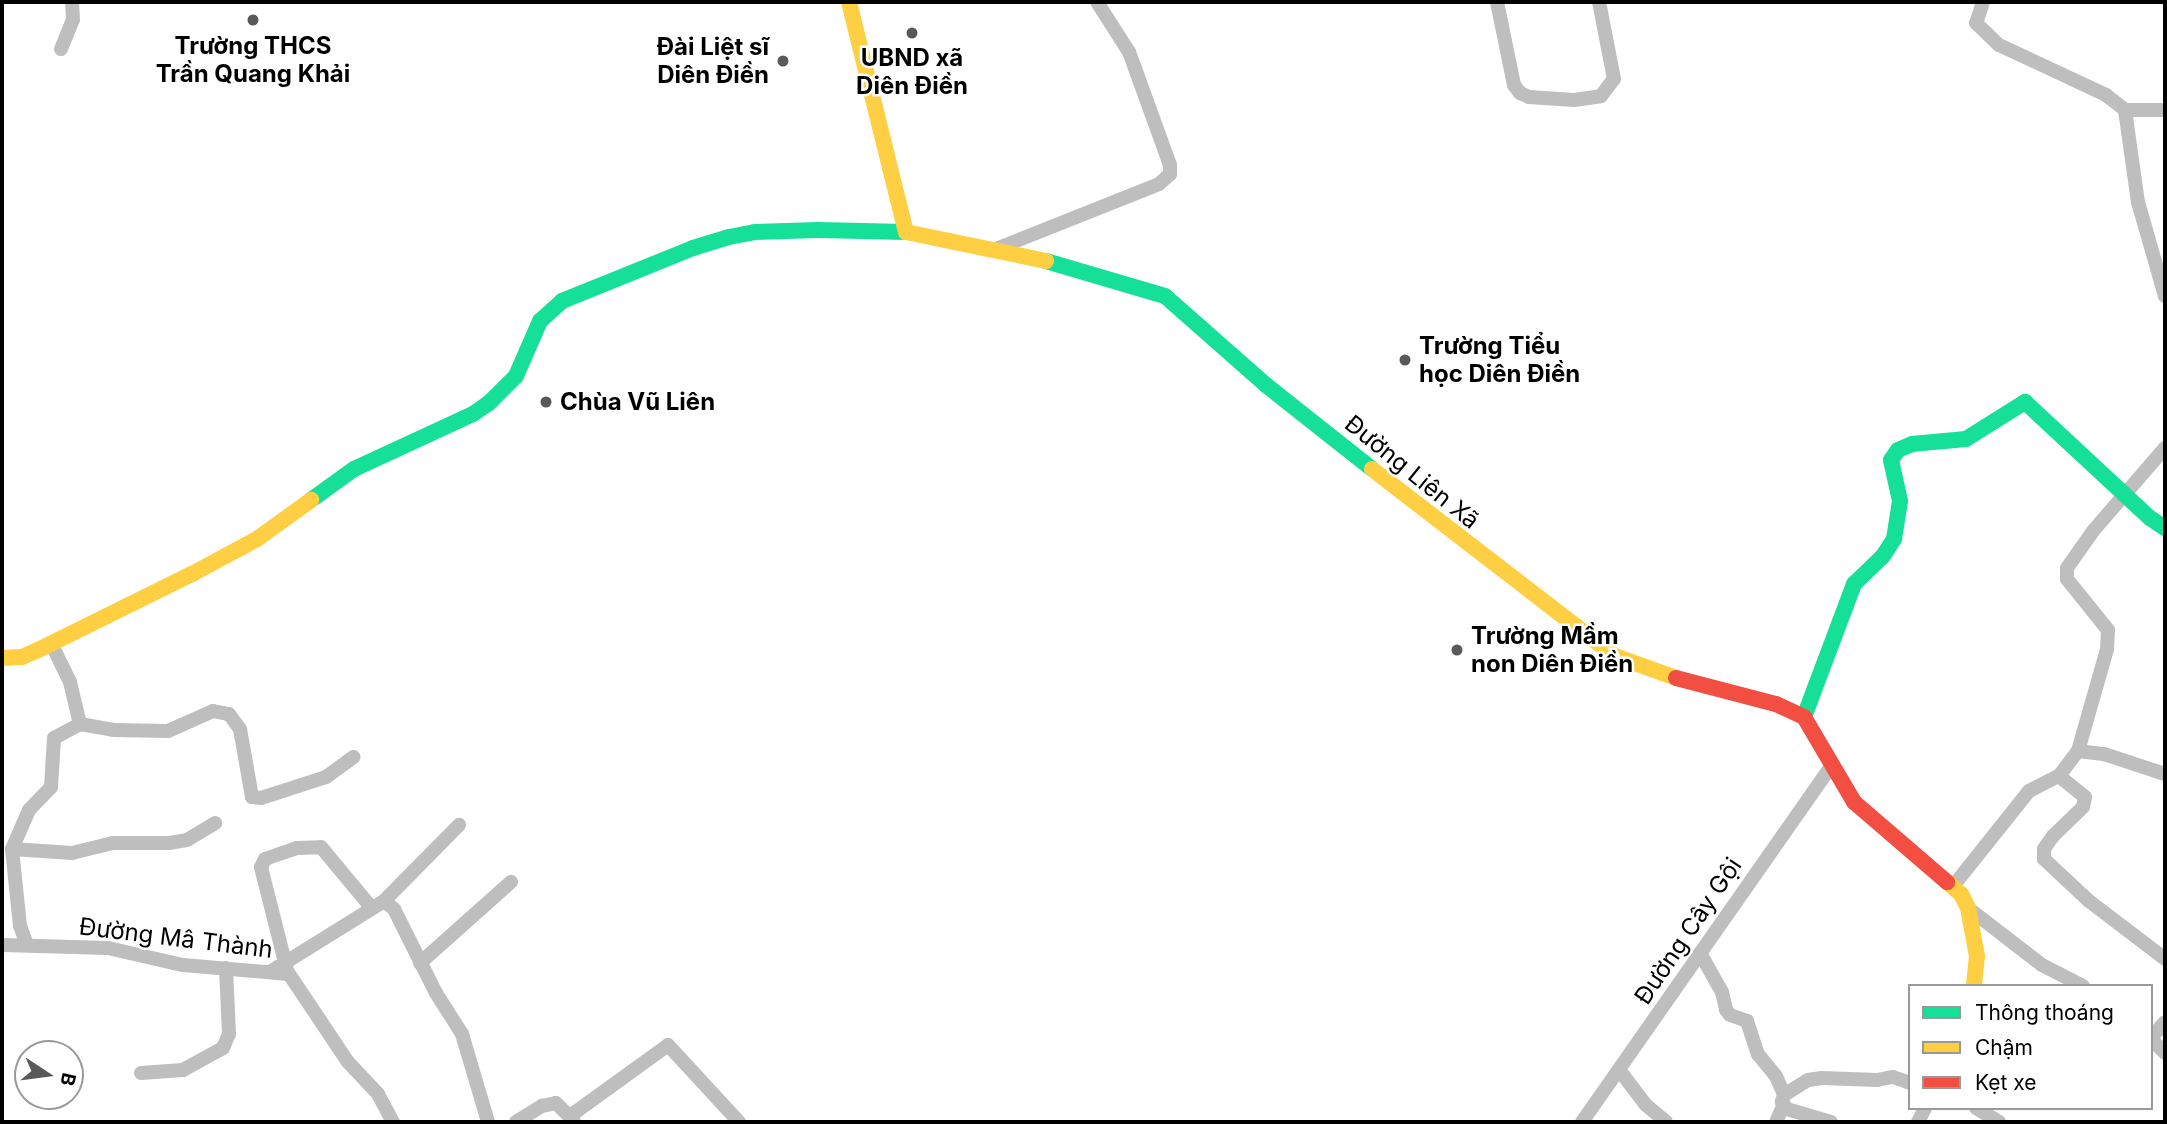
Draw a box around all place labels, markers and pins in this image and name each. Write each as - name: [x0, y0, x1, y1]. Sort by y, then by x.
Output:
- marker: Trường THCS Trần Quang Khải: [245, 12, 261, 28]
- marker: UBND xã Diên Điền: [904, 25, 920, 41]
- place label: Trường THCS Trần Quang Khải: [156, 32, 350, 88]
- place label: Đài Liệt sĩ Diên Điền: [657, 33, 769, 89]
- place label: UBND xã Diên Điền: [856, 44, 968, 100]
- marker: Đài Liệt sĩ Diên Điền: [775, 53, 791, 69]
- place label: Trường Tiểu học Diên Điền: [1419, 332, 1580, 388]
- marker: Trường Tiểu học Diên Điền: [1397, 352, 1413, 368]
- place label: Chùa Vũ Liên: [560, 388, 715, 416]
- marker: Chùa Vũ Liên: [538, 394, 554, 410]
- place label: Trường Mầm non Diên Điền: [1471, 622, 1633, 678]
- marker: Trường Mầm non Diên Điền: [1449, 642, 1465, 658]

